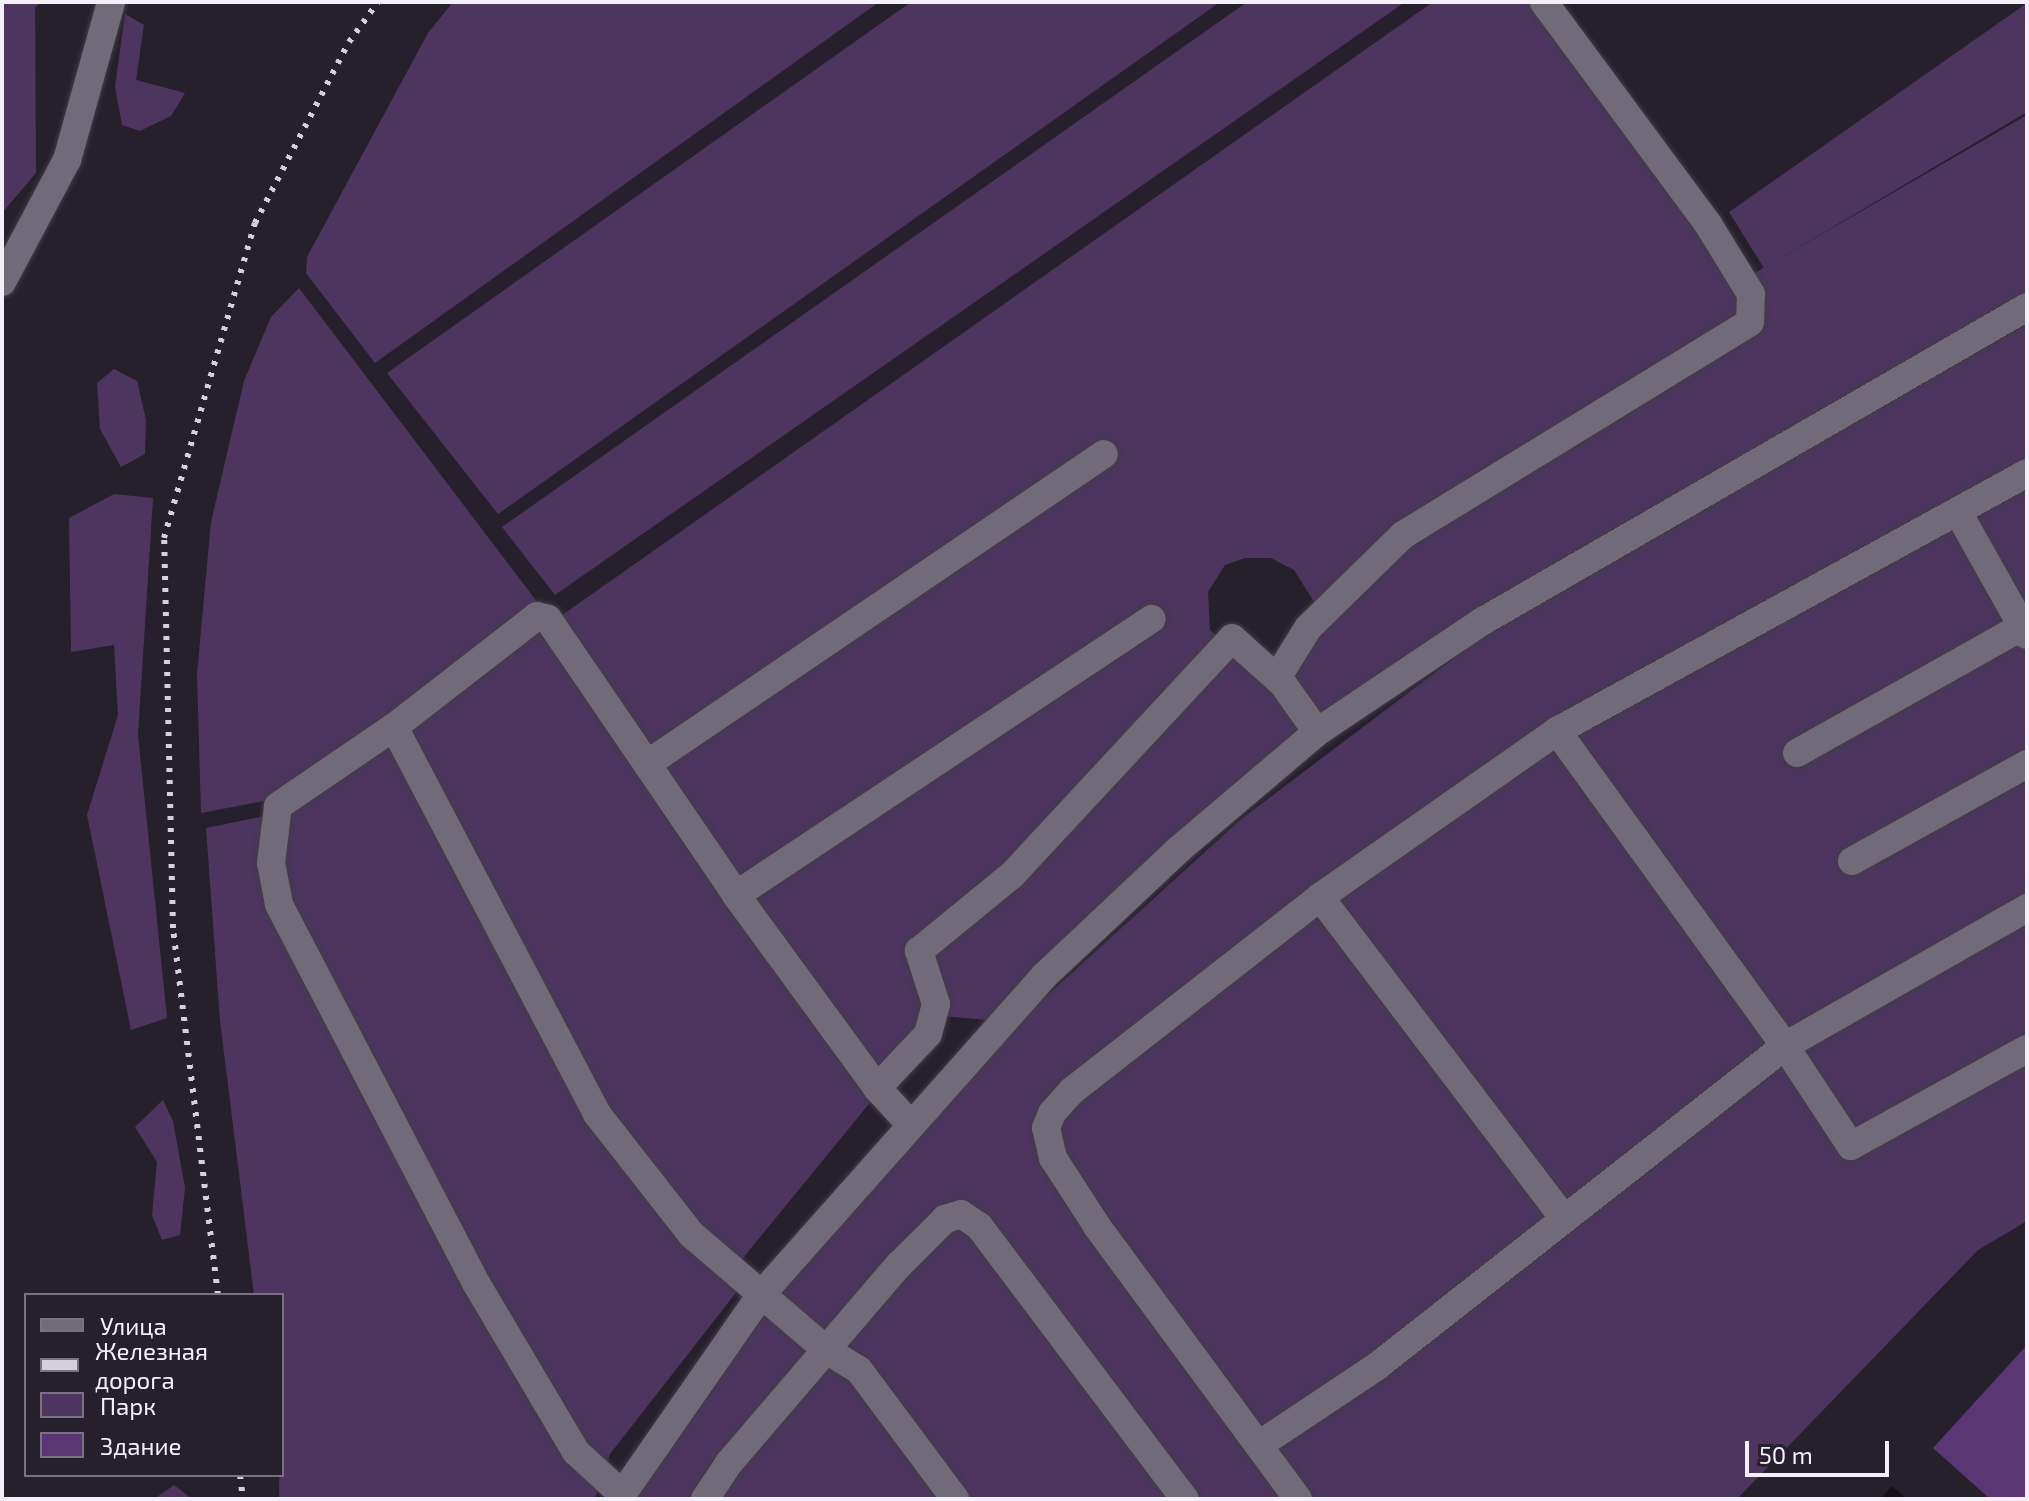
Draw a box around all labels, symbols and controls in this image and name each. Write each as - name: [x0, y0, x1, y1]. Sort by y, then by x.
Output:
- legend: [24, 1293, 284, 1477]
- text: Улица: [100, 1311, 167, 1340]
- text: Железная дорога: [95, 1336, 208, 1394]
- text: Парк: [100, 1391, 156, 1420]
- scale bar: [1749, 1425, 1893, 1475]
- text: Здание: [100, 1431, 182, 1460]
- text: 50 m: [1759, 1440, 1813, 1469]

